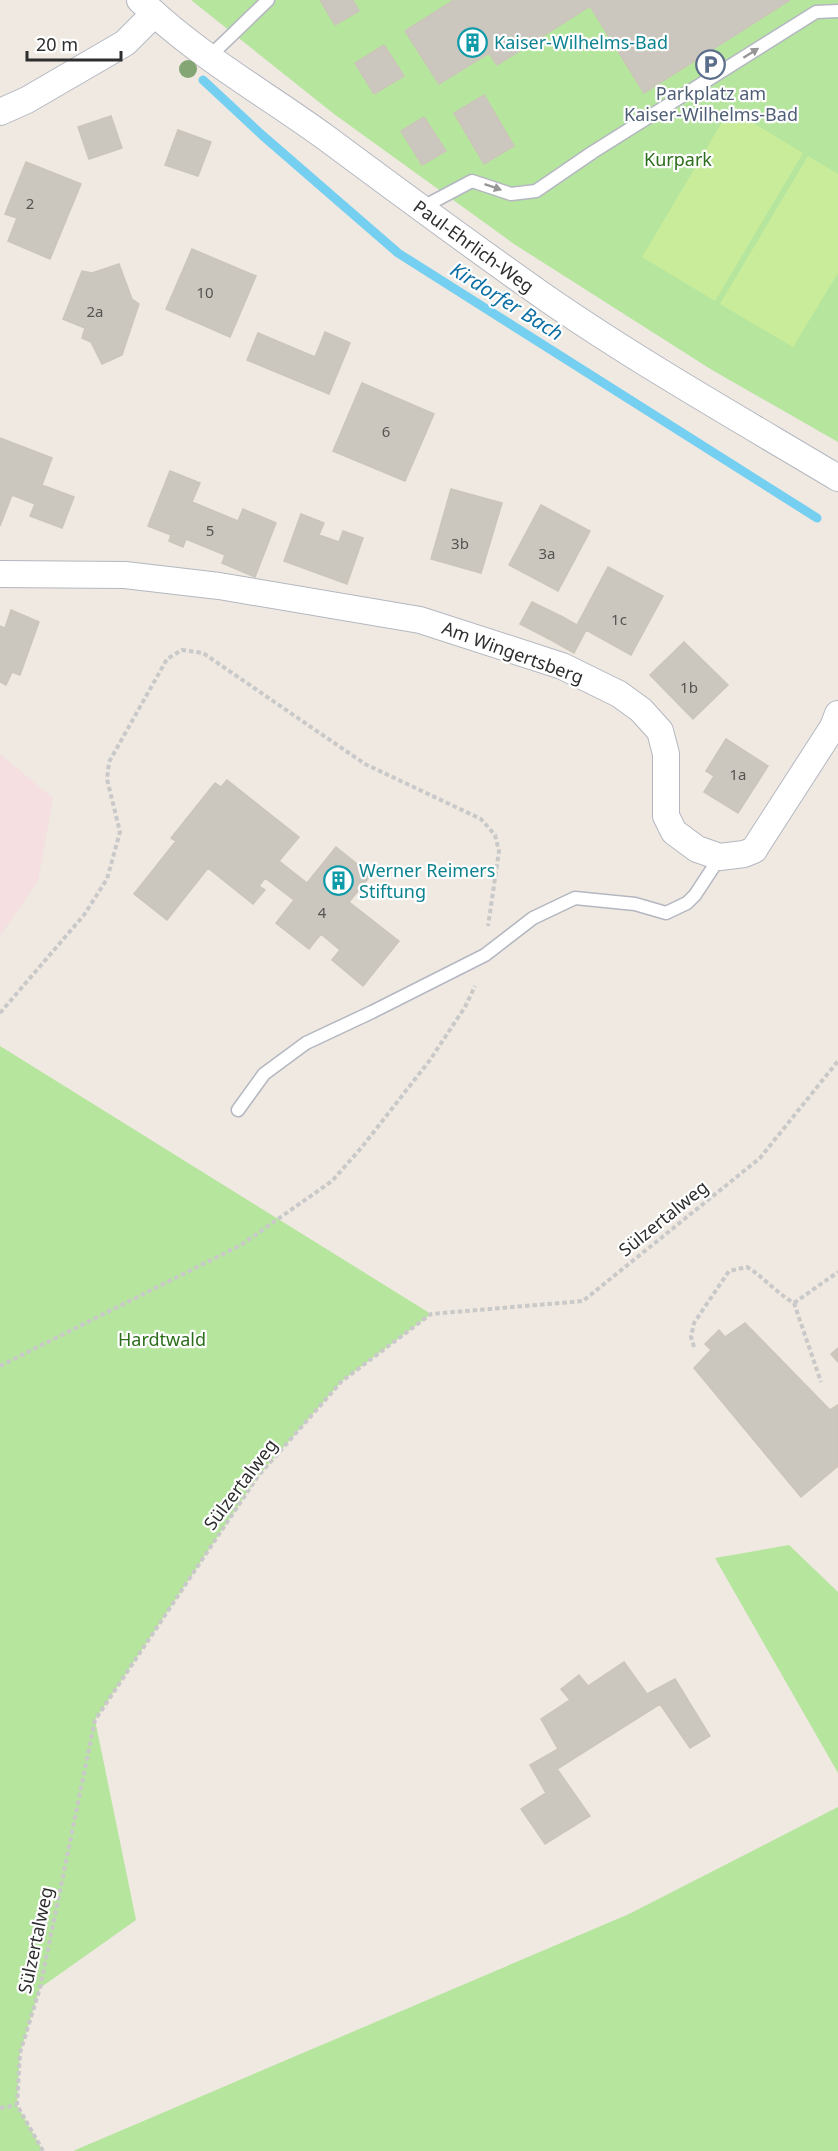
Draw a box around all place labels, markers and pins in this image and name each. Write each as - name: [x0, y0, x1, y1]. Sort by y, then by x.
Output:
- building icon: Kaiser-Wilhelms-Bad: [457, 26, 489, 58]
- place label: Kaiser-Wilhelms-Bad: [494, 30, 668, 54]
- parking icon: Parkplatz am Kaiser-Wilhelms-Bad: [695, 48, 727, 80]
- place label: Parkplatz am Kaiser-Wilhelms-Bad: [624, 81, 798, 126]
- place label: Werner Reimers Stiftung: [359, 858, 495, 903]
- building icon: Werner Reimers Stiftung: [322, 864, 354, 896]

